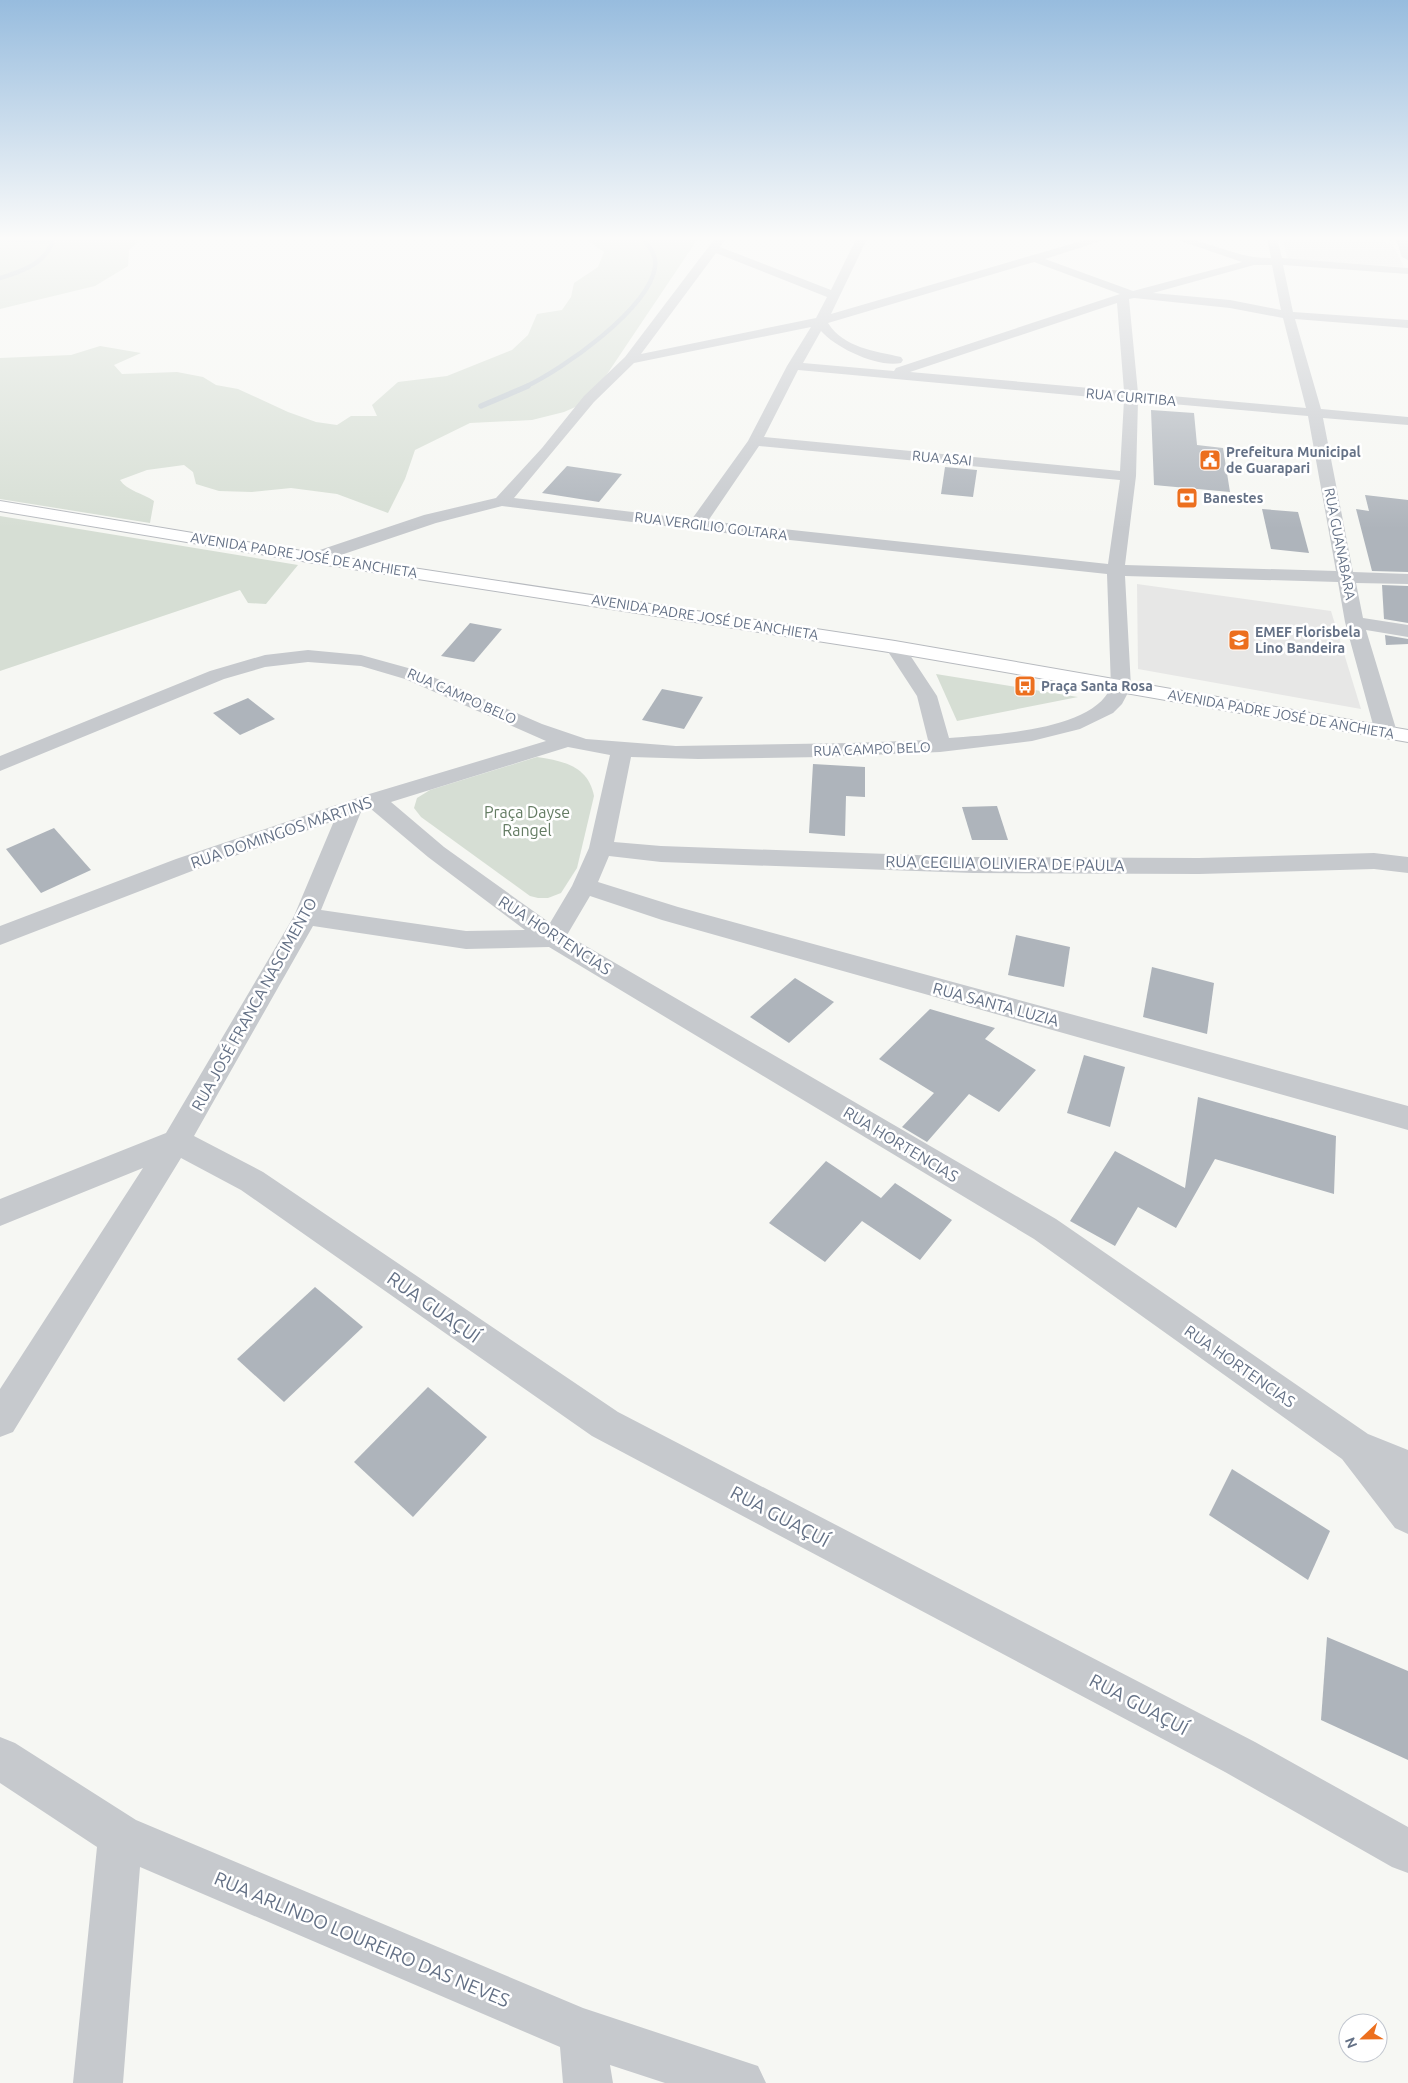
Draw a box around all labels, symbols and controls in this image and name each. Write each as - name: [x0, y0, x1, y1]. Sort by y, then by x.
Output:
- street label: RUA CURITIBA: [1085, 385, 1177, 409]
- place label: Prefeitura Municipal de Guarapari: [1226, 444, 1361, 476]
- street label: RUA ASAI: [911, 447, 973, 469]
- public building icon: Prefeitura Municipal de Guarapari: [1198, 448, 1222, 472]
- bank icon: Banestes: [1175, 486, 1199, 510]
- street label: RUA GUANABARA: [1321, 487, 1359, 601]
- place label: Banestes: [1203, 490, 1264, 506]
- street label: RUA VERGILIO GOLTARA: [634, 509, 788, 543]
- street label: AVENIDA PADRE JOSÉ DE ANCHIETA: [189, 528, 419, 581]
- street label: AVENIDA PADRE JOSÉ DE ANCHIETA: [590, 590, 820, 643]
- place label: EMEF Florisbela Lino Bandeira: [1255, 624, 1361, 656]
- school or university icon: EMEF Florisbela Lino Bandeira: [1227, 628, 1251, 652]
- street label: RUA CAMPO BELO: [405, 665, 519, 727]
- bus stop icon: Praça Santa Rosa: [1013, 674, 1037, 698]
- place label: Praça Santa Rosa: [1041, 678, 1153, 695]
- street label: AVENIDA PADRE JOSÉ DE ANCHIETA: [1167, 685, 1396, 742]
- street label: RUA CAMPO BELO: [813, 739, 931, 759]
- street label: RUA DOMINGOS MARTINS: [188, 793, 374, 871]
- park label: Praça Dayse Rangel: [484, 803, 570, 839]
- street label: RUA CECILIA OLIVIERA DE PAULA: [885, 852, 1125, 874]
- street label: RUA HORTENCIAS: [495, 892, 615, 978]
- street label: RUA JOSÉ FRANCA NASCIMENTO: [186, 893, 320, 1114]
- street label: RUA SANTA LUZIA: [931, 979, 1062, 1030]
- street label: RUA HORTENCIAS: [840, 1103, 962, 1185]
- street label: RUA GUAÇUÍ: [383, 1267, 486, 1348]
- street label: RUA HORTENCIAS: [1181, 1321, 1299, 1411]
- street label: RUA GUAÇUÍ: [727, 1481, 834, 1552]
- street label: RUA GUAÇUÍ: [1086, 1669, 1193, 1740]
- street label: RUA ARLINDO LOUREIRO DAS NEVES: [211, 1867, 513, 2011]
- north arrow: [1338, 2013, 1388, 2063]
- text: N: [1342, 2035, 1360, 2051]

